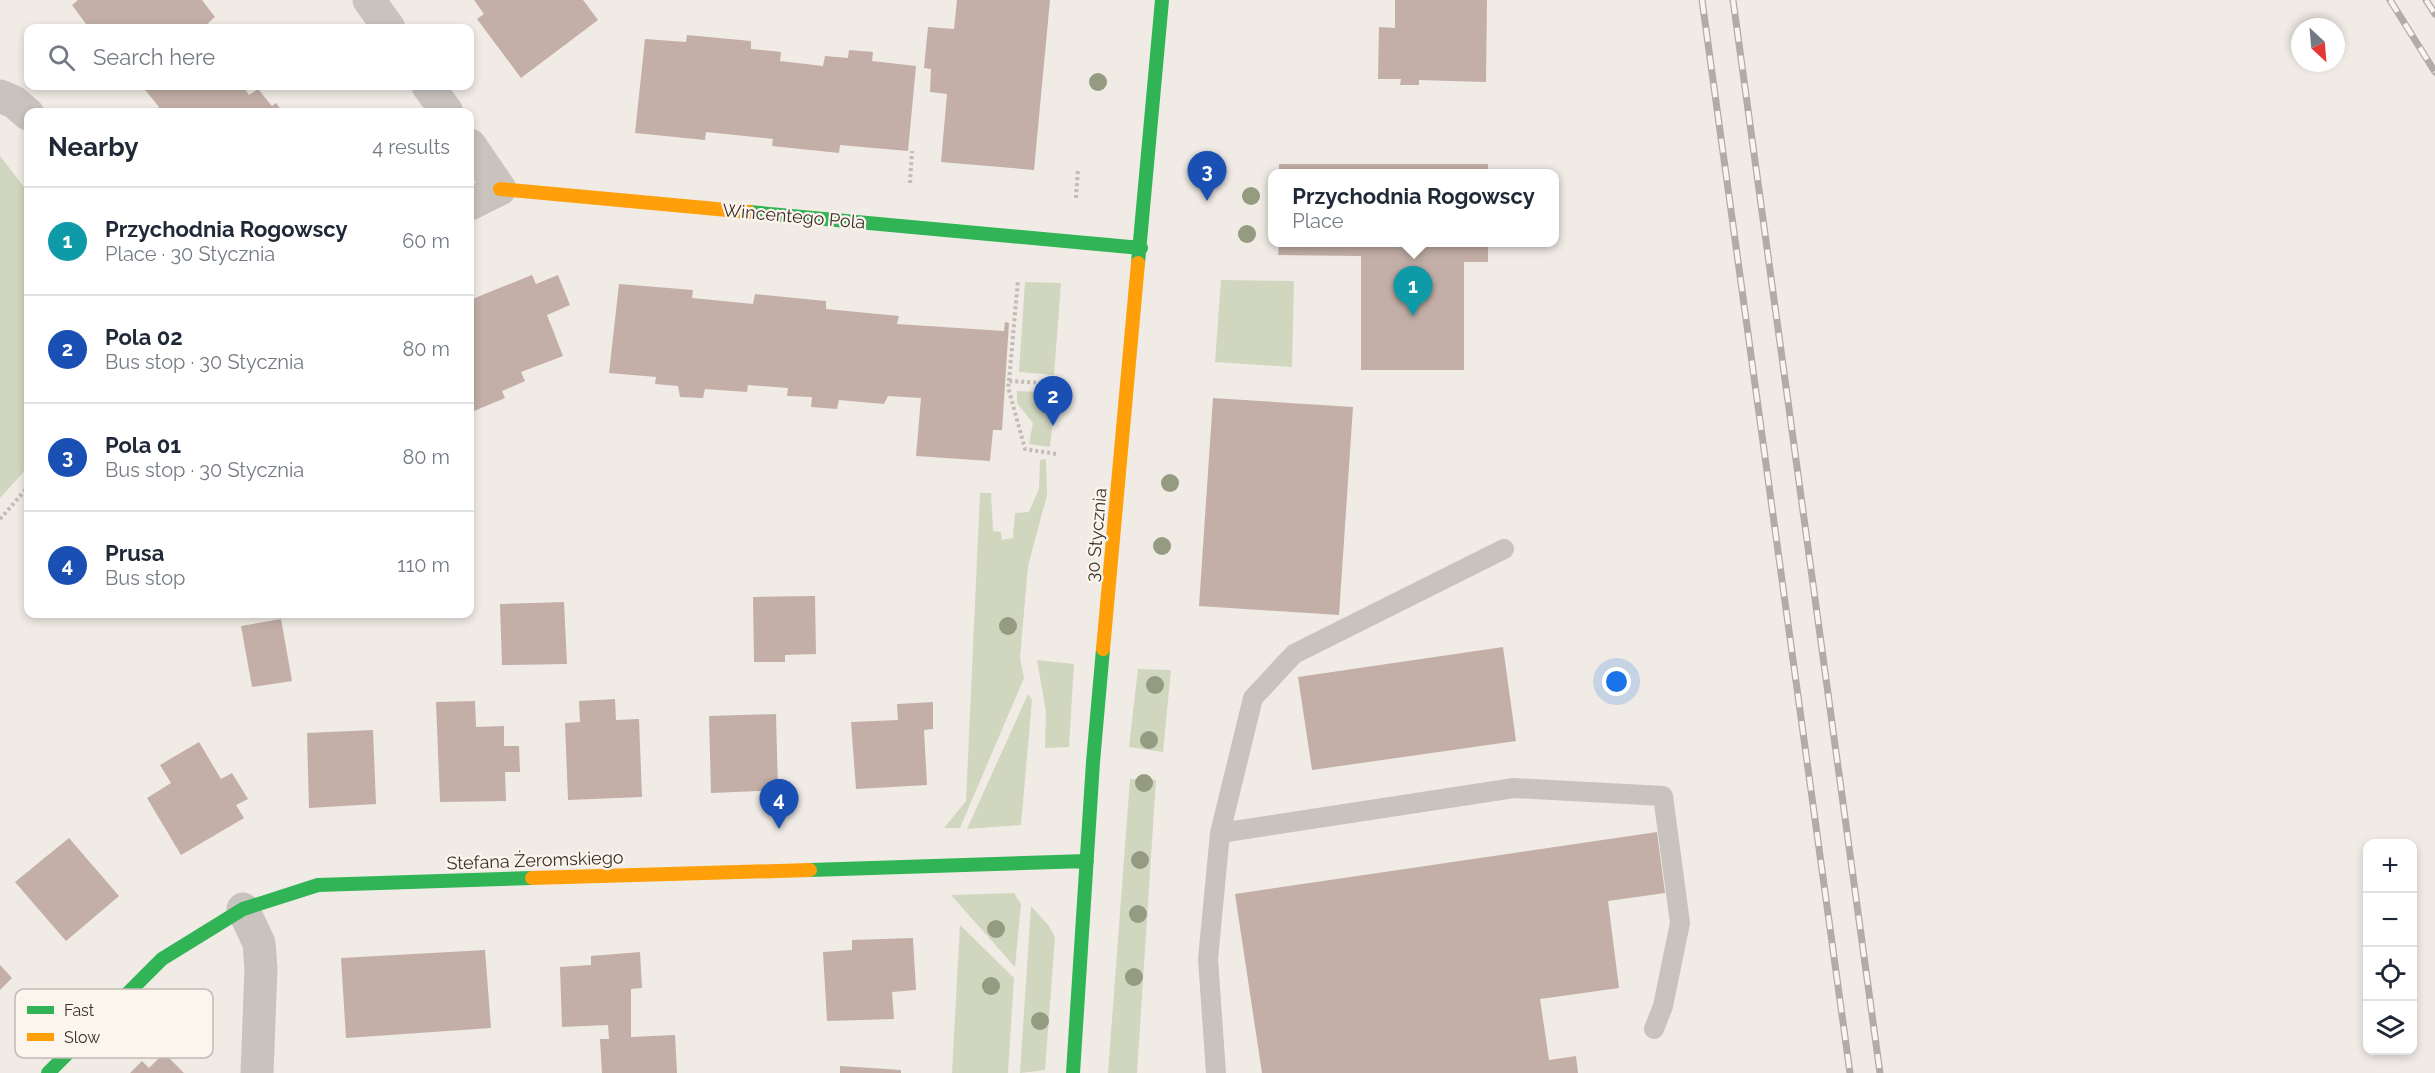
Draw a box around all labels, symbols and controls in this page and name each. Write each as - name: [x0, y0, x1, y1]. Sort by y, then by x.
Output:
- north arrow: [2291, 18, 2345, 72]
- search box: [24, 24, 474, 90]
- icon: search: [45, 41, 78, 74]
- text: Search here: [93, 44, 215, 70]
- text: Nearby: [48, 132, 138, 162]
- text: 4 results: [372, 135, 450, 159]
- pin: 3: [1188, 152, 1226, 201]
- popup: [1268, 169, 1559, 247]
- text: Przychodnia Rogowscy: [1292, 183, 1535, 209]
- street label: Wincentego Pola: [722, 199, 866, 233]
- text: Place: [1292, 209, 1344, 233]
- text: Przychodnia Rogowscy: [105, 216, 348, 242]
- text: 1: [63, 229, 72, 253]
- text: 60 m: [402, 229, 450, 253]
- text: Place · 30 Stycznia: [105, 242, 275, 266]
- pin: 1: [1394, 266, 1432, 316]
- text: Pola 02: [105, 324, 183, 350]
- text: 2: [62, 337, 73, 361]
- text: 80 m: [402, 337, 450, 361]
- text: Bus stop · 30 Stycznia: [105, 350, 304, 374]
- pin: 2: [1034, 376, 1072, 426]
- text: Pola 01: [105, 432, 181, 458]
- text: 3: [62, 445, 73, 469]
- text: 80 m: [402, 445, 450, 469]
- text: Bus stop · 30 Stycznia: [105, 458, 304, 482]
- street label: 30 Stycznia: [1081, 487, 1111, 583]
- text: Prusa: [105, 540, 164, 566]
- text: 4: [62, 553, 73, 577]
- text: 110 m: [397, 553, 450, 577]
- text: Bus stop: [105, 566, 185, 590]
- your location: [1602, 667, 1631, 696]
- pin: 4: [760, 780, 798, 829]
- map controls: [2363, 839, 2417, 1055]
- button: +: [2363, 839, 2417, 893]
- street label: Stefana Żeromskiego: [446, 846, 624, 874]
- button: −: [2363, 893, 2417, 947]
- button: locate: [2363, 947, 2417, 1001]
- legend: [15, 989, 213, 1058]
- text: Fast: [64, 1001, 95, 1020]
- button: layers: [2363, 1001, 2417, 1055]
- text: Slow: [64, 1028, 100, 1047]

